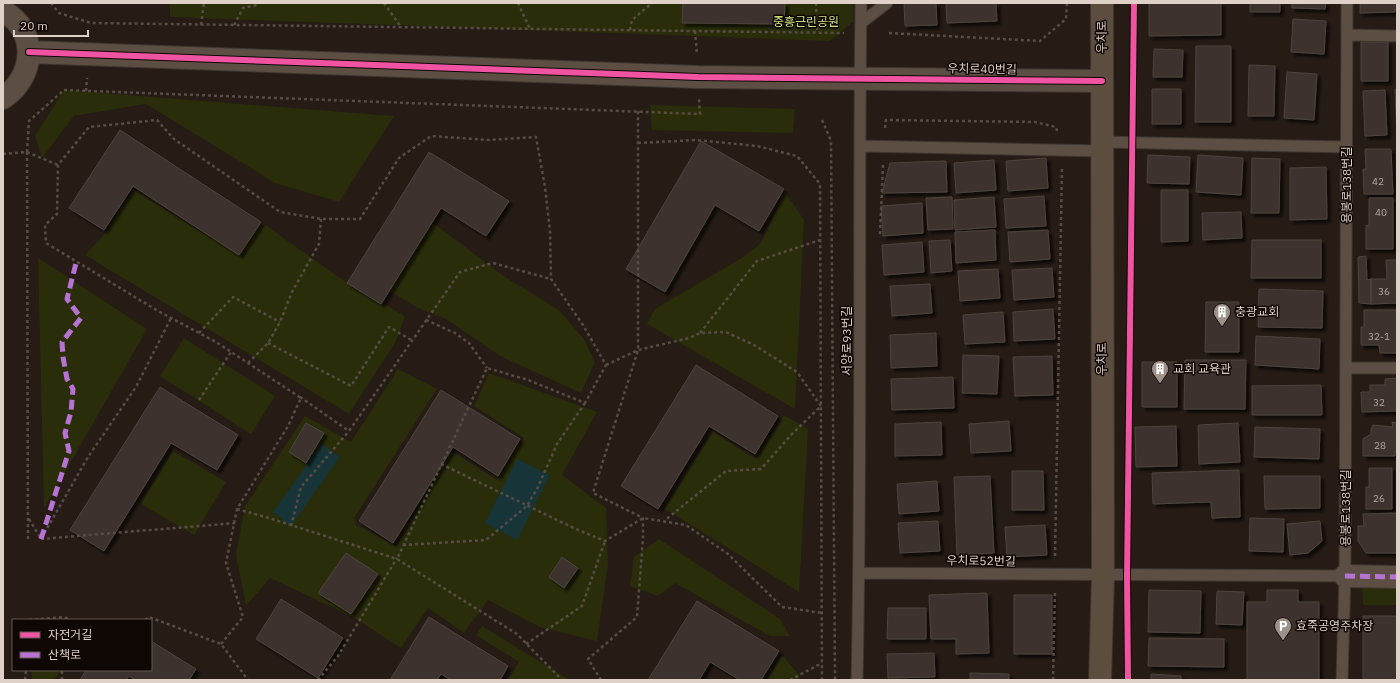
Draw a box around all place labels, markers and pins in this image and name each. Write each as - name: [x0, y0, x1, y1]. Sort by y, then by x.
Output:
- building icon: 충광교회: [1212, 302, 1232, 327]
- place label: 충광교회: [1235, 304, 1279, 319]
- building icon: 교회 교육관: [1150, 359, 1170, 384]
- place label: 교회 교육관: [1173, 361, 1231, 376]
- parking icon: 효죽공영주차장: [1273, 616, 1293, 641]
- place label: 효죽공영주차장: [1296, 618, 1373, 633]

